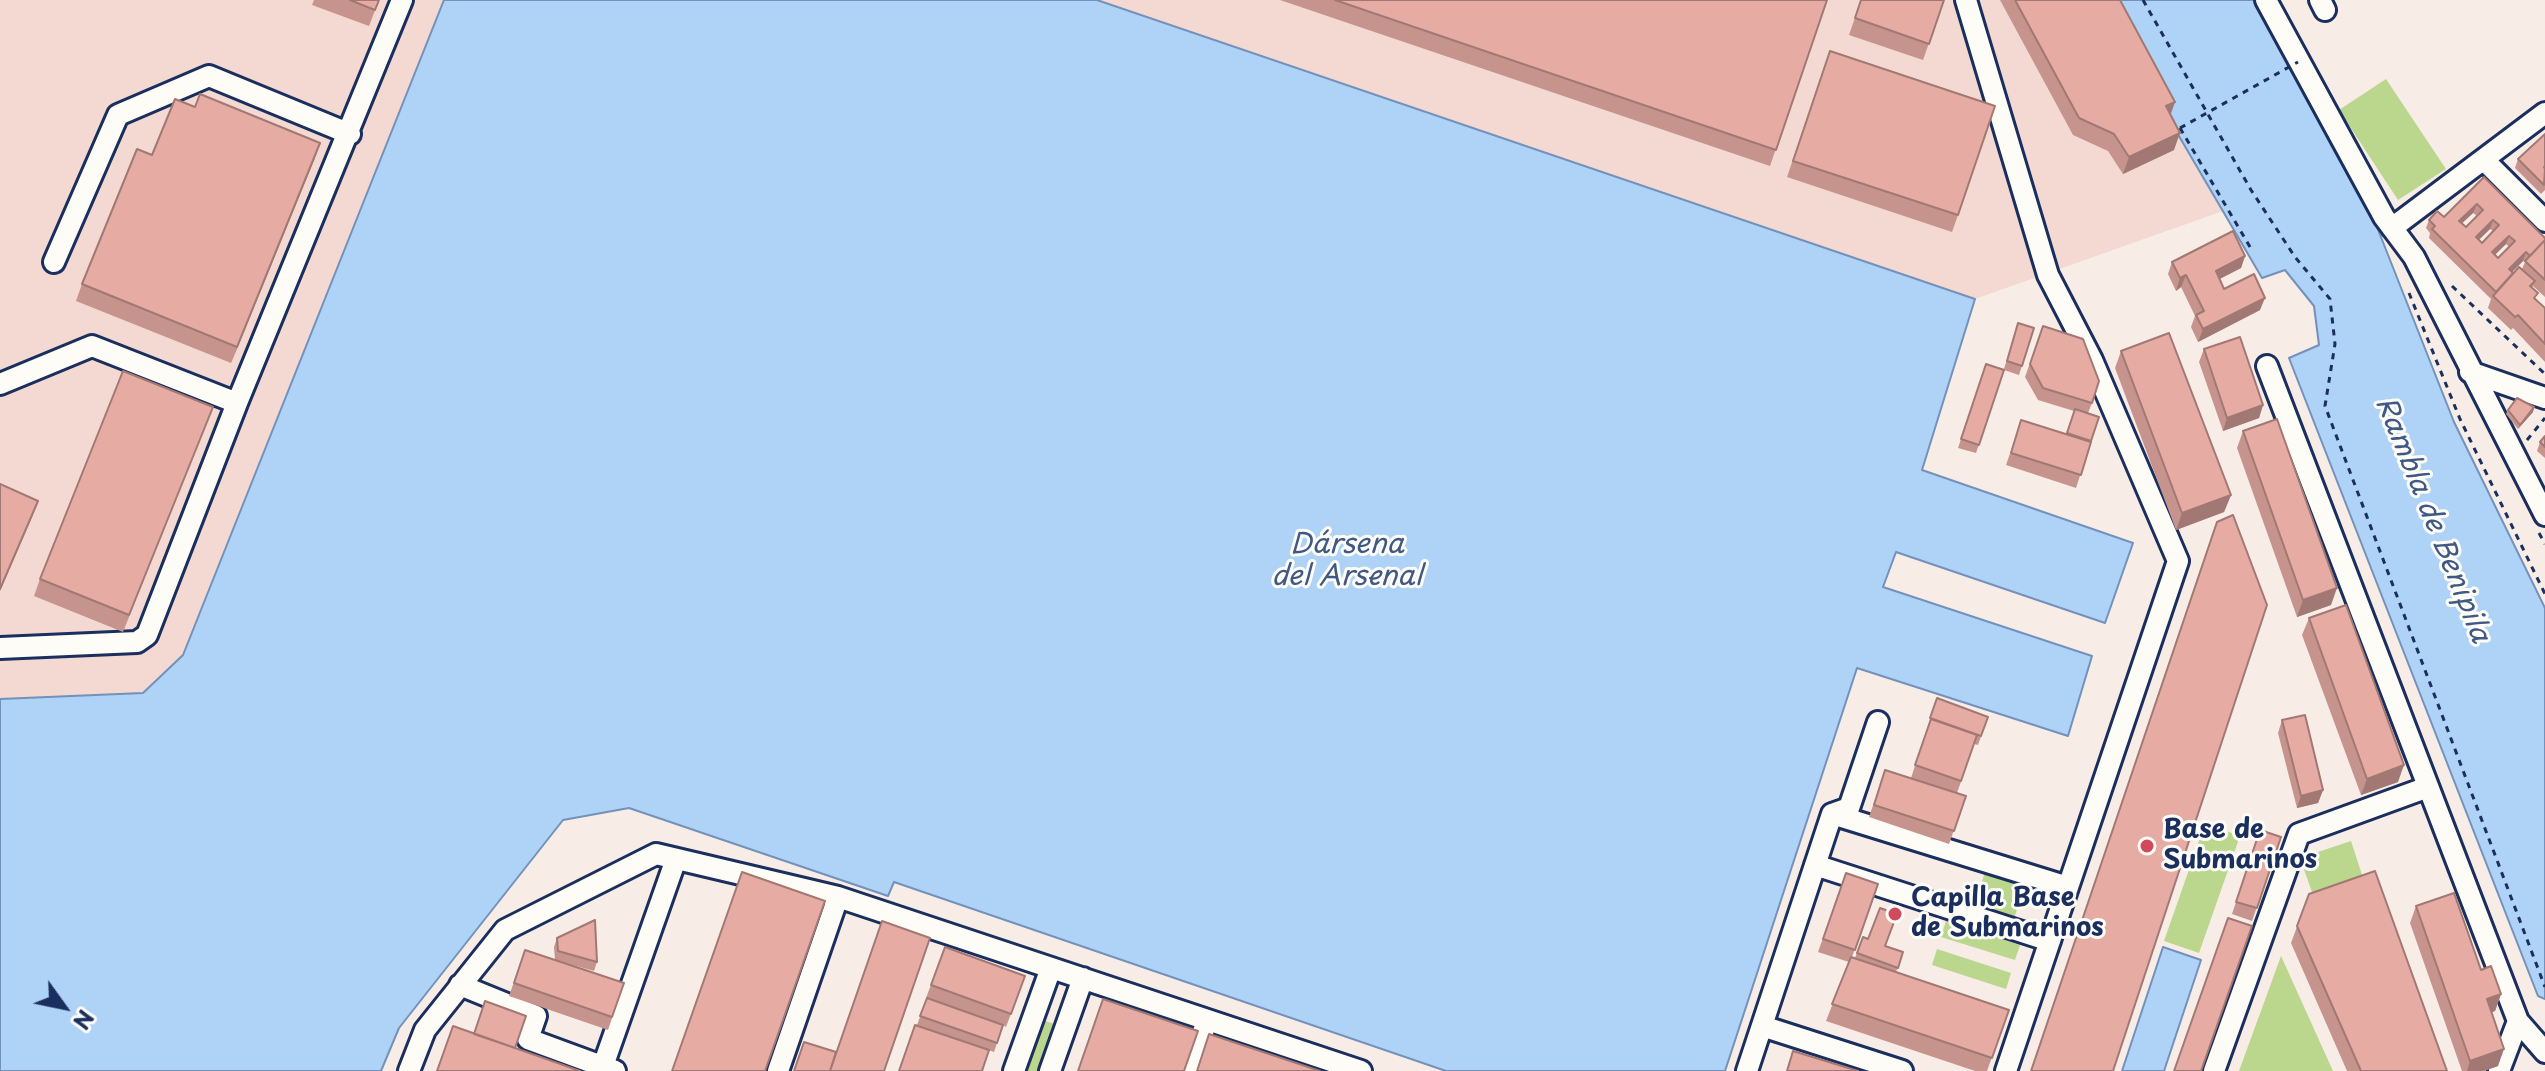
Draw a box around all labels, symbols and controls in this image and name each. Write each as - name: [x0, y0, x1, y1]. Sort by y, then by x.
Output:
- water label: Rambla de Benipila: [2367, 392, 2497, 648]
- water label: Dársena del Arsenal: [1271, 528, 1423, 594]
- place label: Base de Submarinos: [2163, 815, 2317, 876]
- marker: Base de Submarinos: [2138, 837, 2156, 855]
- place label: Capilla Base de Submarinos: [1911, 883, 2104, 944]
- marker: Capilla Base de Submarinos: [1886, 905, 1904, 923]
- north arrow: [24, 967, 104, 1047]
- text: N: [66, 1004, 103, 1037]

